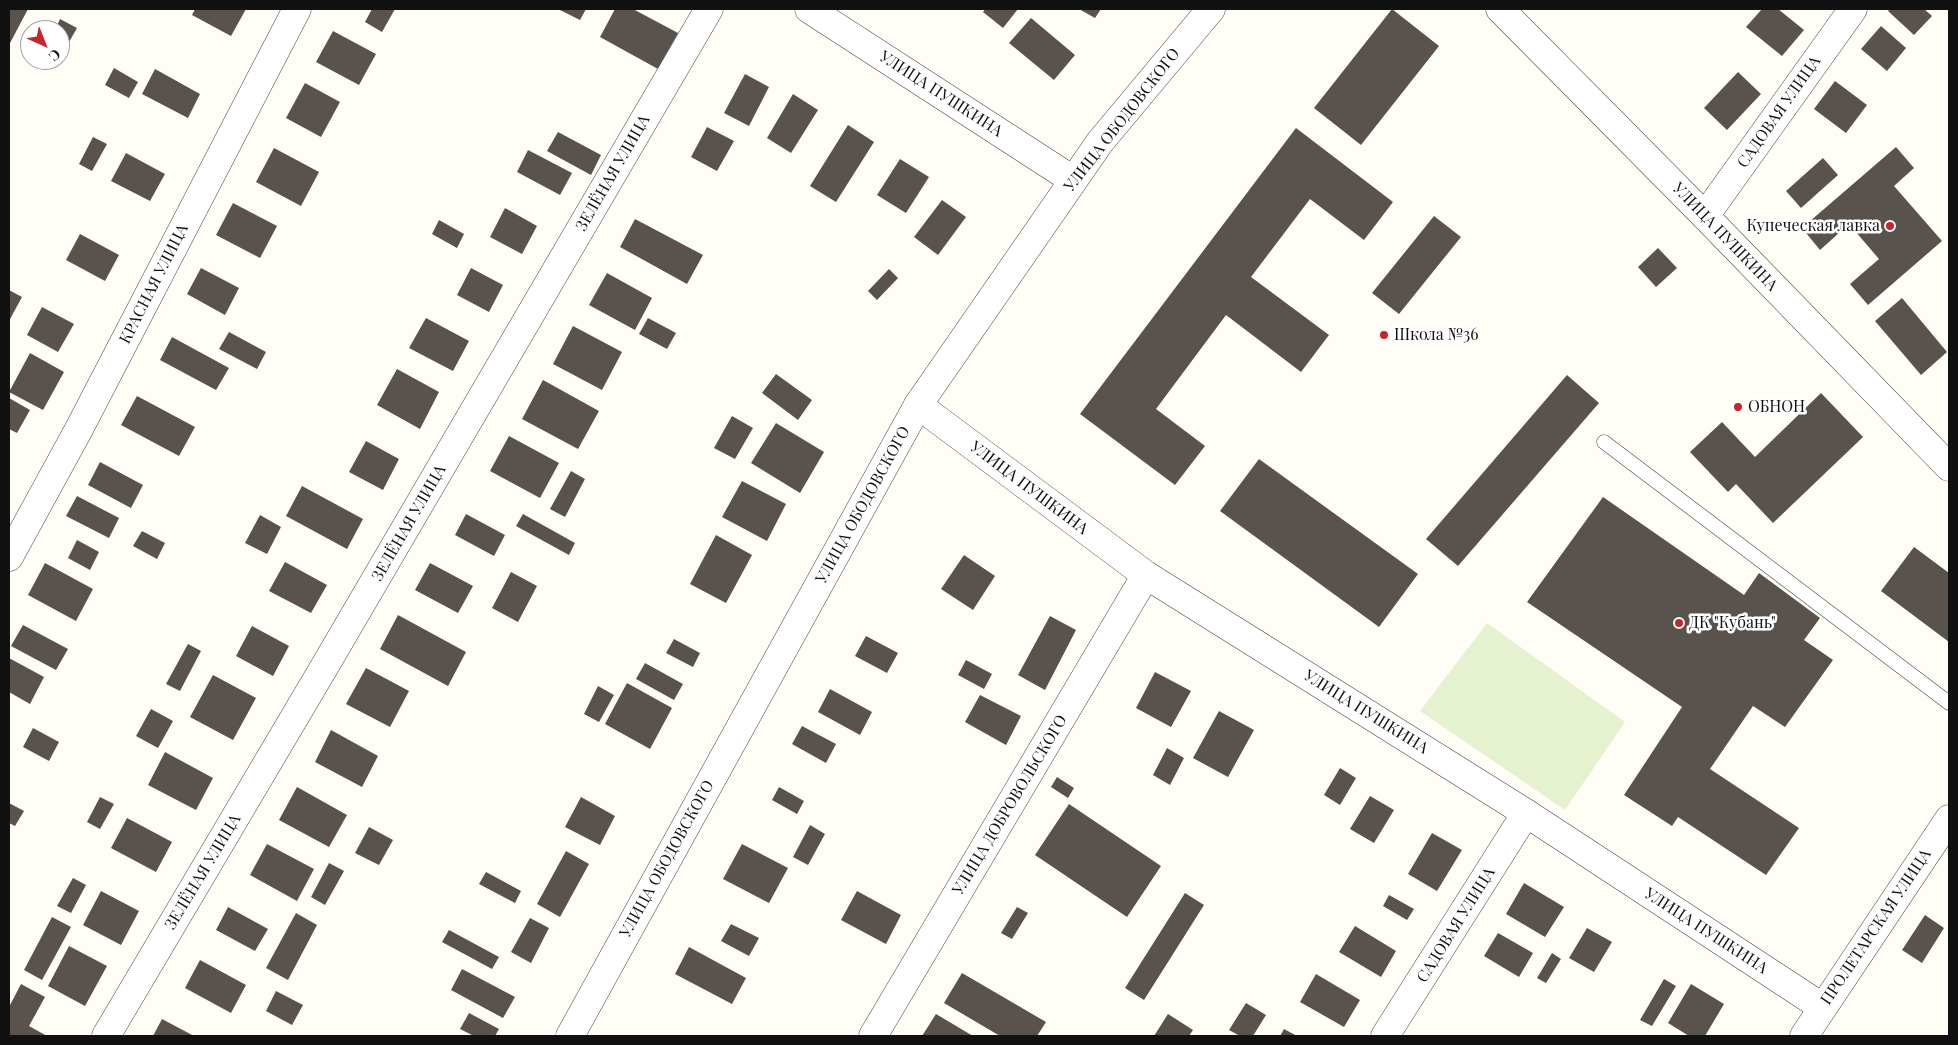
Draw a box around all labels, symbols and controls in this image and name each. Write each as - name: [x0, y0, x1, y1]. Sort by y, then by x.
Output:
- north arrow: [20, 20, 70, 70]
- text: С: [45, 45, 65, 66]
- street label: УЛИЦА ОБОДОВСКОГО: [1060, 45, 1184, 195]
- street label: УЛИЦА ПУШКИНА: [876, 47, 1006, 141]
- street label: САДОВАЯ УЛИЦА: [1733, 52, 1825, 172]
- street label: ЗЕЛЁНАЯ УЛИЦА: [572, 112, 654, 234]
- street label: УЛИЦА ПУШКИНА: [1668, 179, 1782, 295]
- place label: Купеческая лавка: [1746, 216, 1880, 236]
- marker: Купеческая лавка: [1884, 220, 1896, 232]
- street label: КРАСНАЯ УЛИЦА: [115, 221, 193, 347]
- place label: Школа №36: [1394, 325, 1479, 345]
- marker: Школа №36: [1378, 329, 1390, 341]
- place label: ОБНОН: [1748, 397, 1805, 417]
- marker: ОБНОН: [1732, 401, 1744, 413]
- street label: УЛИЦА ОБОДОВСКОГО: [812, 423, 914, 587]
- street label: УЛИЦА ПУШКИНА: [966, 437, 1092, 539]
- street label: ЗЕЛЁНАЯ УЛИЦА: [368, 462, 450, 584]
- place label: ДК "Кубань": [1689, 613, 1776, 633]
- marker: ДК "Кубань": [1673, 617, 1685, 629]
- street label: УЛИЦА ПУШКИНА: [1300, 666, 1432, 758]
- street label: УЛИЦА ДОБРОВОЛЬСКОГО: [949, 712, 1071, 898]
- street label: УЛИЦА ОБОДОВСКОГО: [616, 777, 718, 941]
- street label: ЗЕЛЁНАЯ УЛИЦА: [161, 811, 245, 933]
- street label: ПРОЛЕТАРСКАЯ УЛИЦА: [1817, 845, 1935, 1009]
- street label: САДОВАЯ УЛИЦА: [1413, 864, 1499, 986]
- street label: УЛИЦА ПУШКИНА: [1641, 884, 1771, 978]

